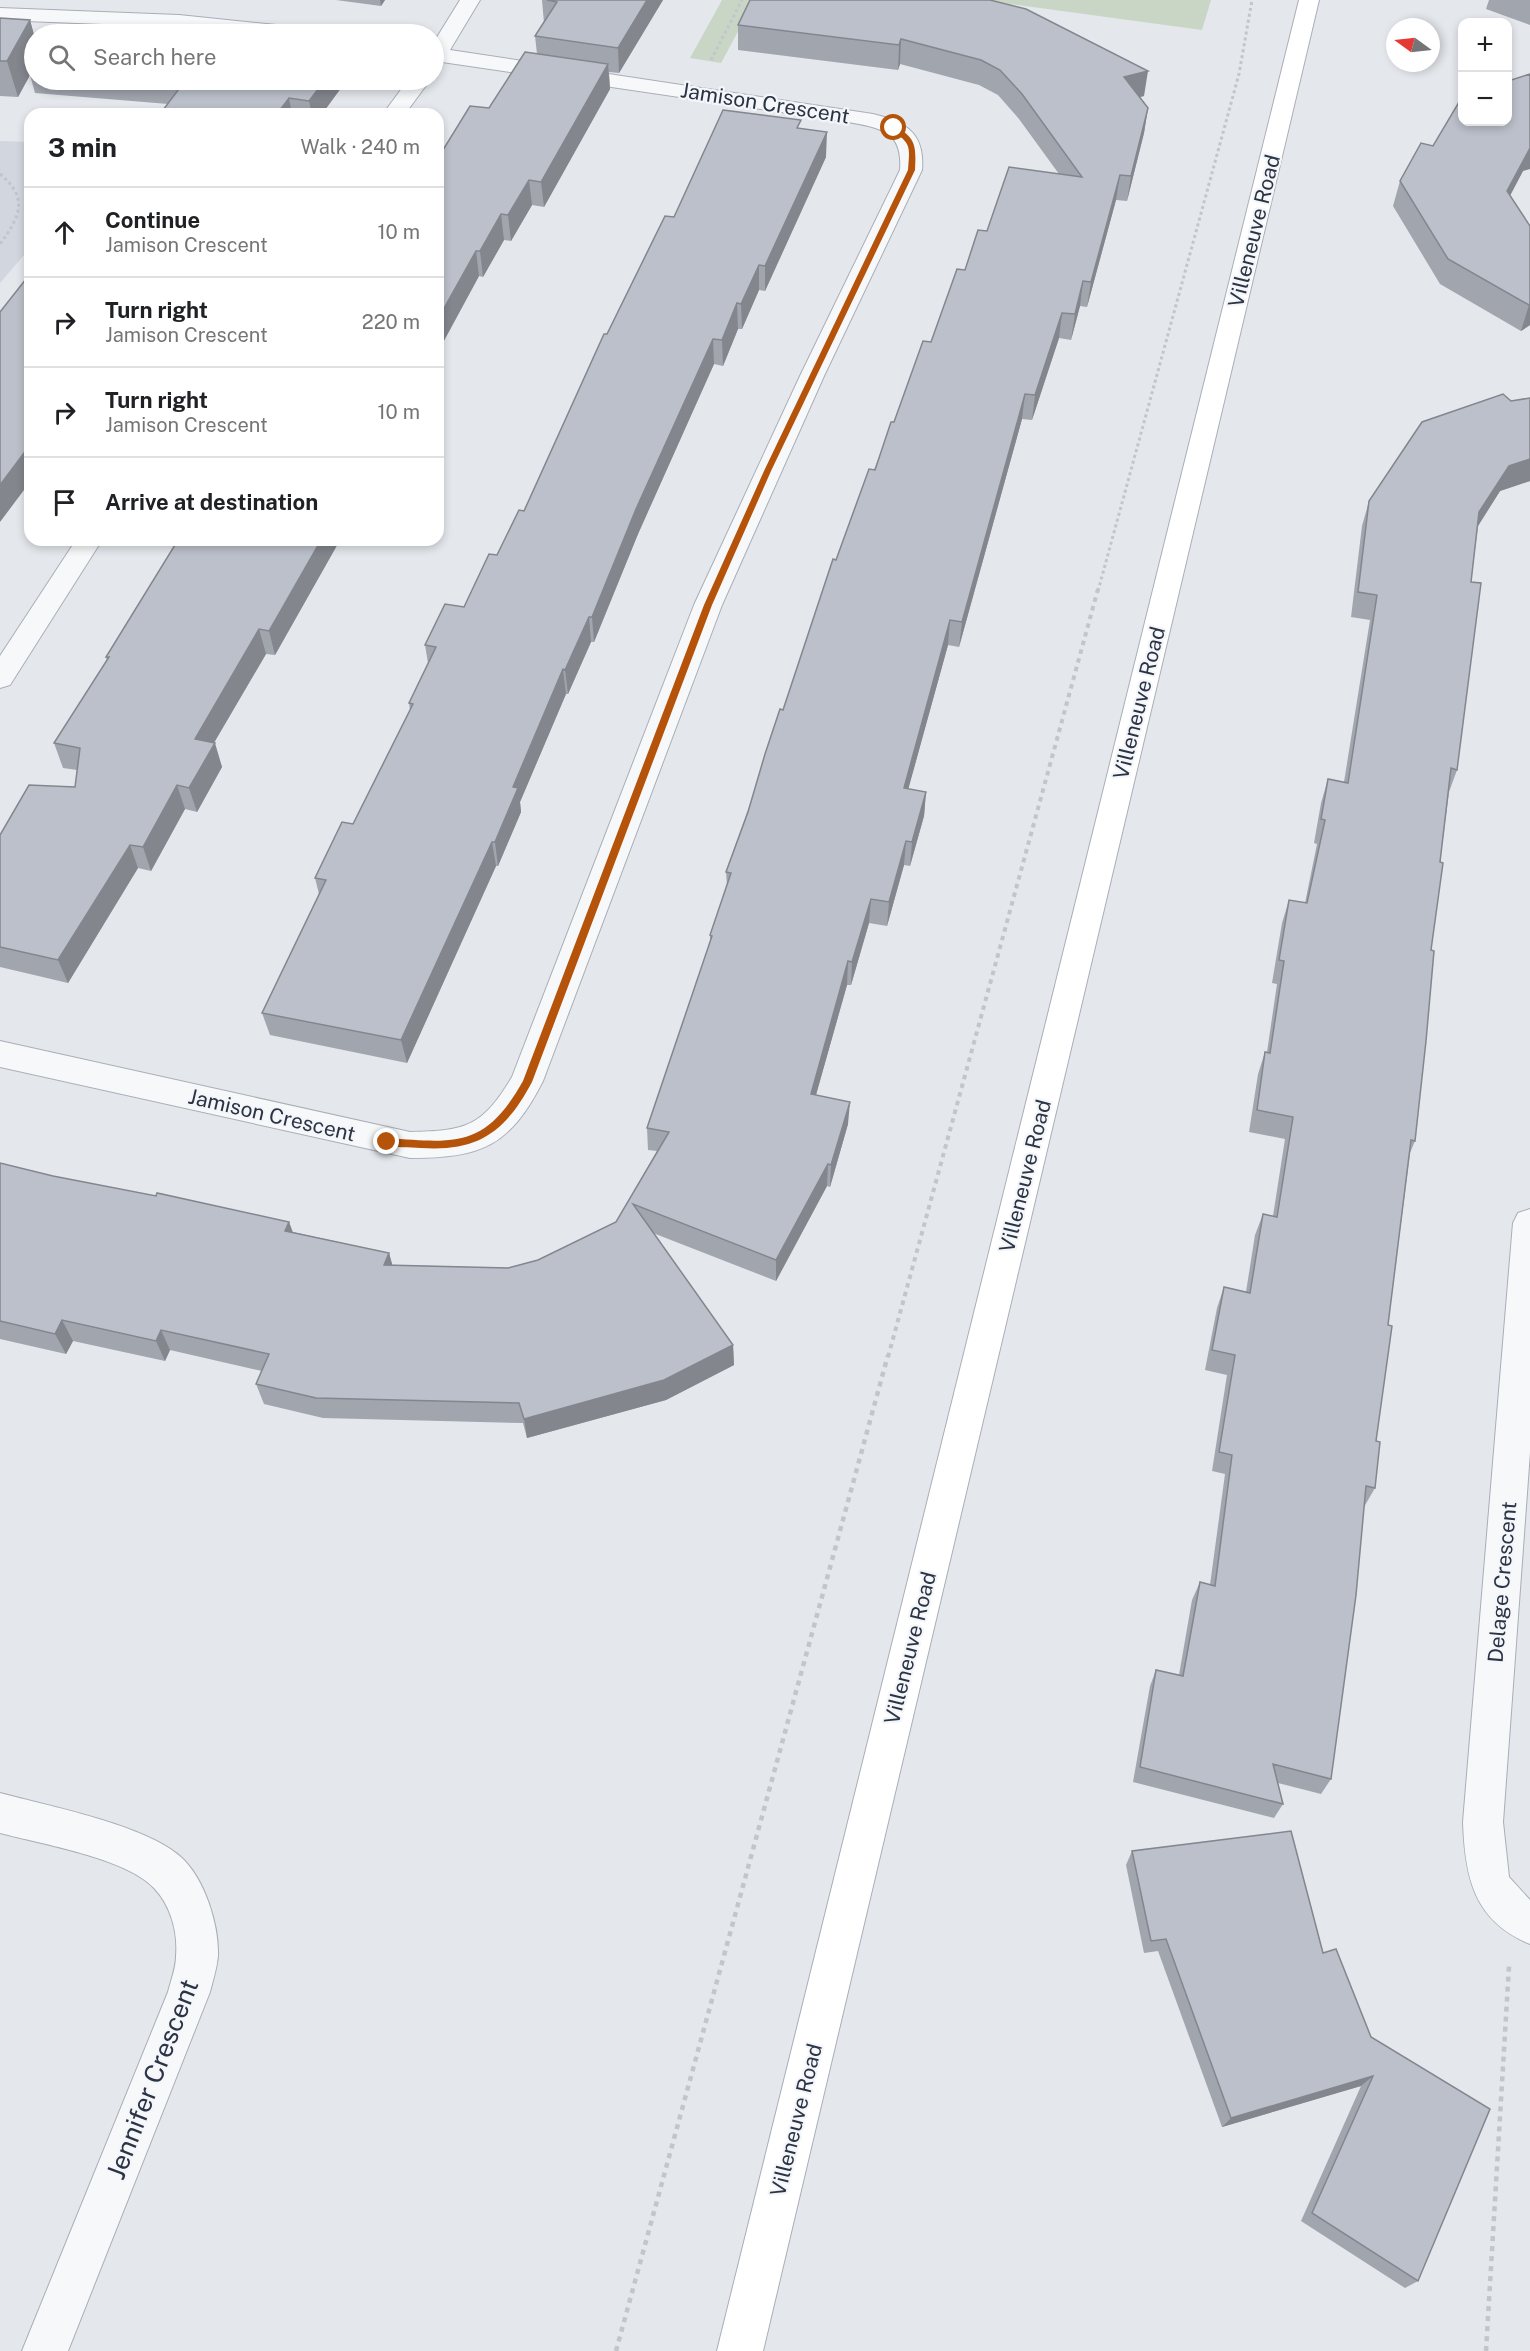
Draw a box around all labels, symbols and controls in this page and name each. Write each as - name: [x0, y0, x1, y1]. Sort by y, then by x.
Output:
- north arrow: [1386, 18, 1440, 72]
- map controls: [1458, 18, 1512, 126]
- button: +: [1458, 18, 1512, 72]
- search box: [24, 24, 444, 90]
- icon: search: [45, 41, 78, 74]
- text: Search here: [93, 44, 217, 70]
- button: −: [1458, 72, 1512, 126]
- street label: Jamison Crescent: [679, 77, 851, 129]
- route start: [880, 114, 906, 140]
- text: 3 min: [48, 132, 117, 163]
- text: Walk · 240 m: [300, 135, 420, 159]
- street label: Villeneuve Road: [1223, 152, 1285, 310]
- text: Continue: [105, 207, 200, 233]
- icon: ahead: [48, 216, 81, 249]
- text: 10 m: [377, 220, 420, 244]
- text: Jamison Crescent: [105, 233, 268, 257]
- text: Turn right: [105, 297, 208, 323]
- icon: right: [48, 306, 81, 339]
- text: 220 m: [362, 310, 420, 334]
- text: Jamison Crescent: [105, 323, 268, 347]
- text: Turn right: [105, 387, 208, 413]
- icon: right: [48, 396, 81, 429]
- text: 10 m: [377, 400, 420, 424]
- text: Jamison Crescent: [105, 413, 268, 437]
- icon: arrive: [48, 486, 81, 519]
- text: Arrive at destination: [105, 489, 318, 515]
- street label: Villeneuve Road: [1108, 624, 1170, 782]
- street label: Jamison Crescent: [186, 1084, 358, 1146]
- street label: Villeneuve Road: [994, 1097, 1056, 1255]
- route end: [373, 1128, 399, 1154]
- street label: Delage Crescent: [1482, 1500, 1522, 1664]
- street label: Villeneuve Road: [879, 1569, 941, 1727]
- street label: Jennifer Crescent: [100, 1975, 204, 2183]
- street label: Villeneuve Road: [765, 2041, 827, 2199]

